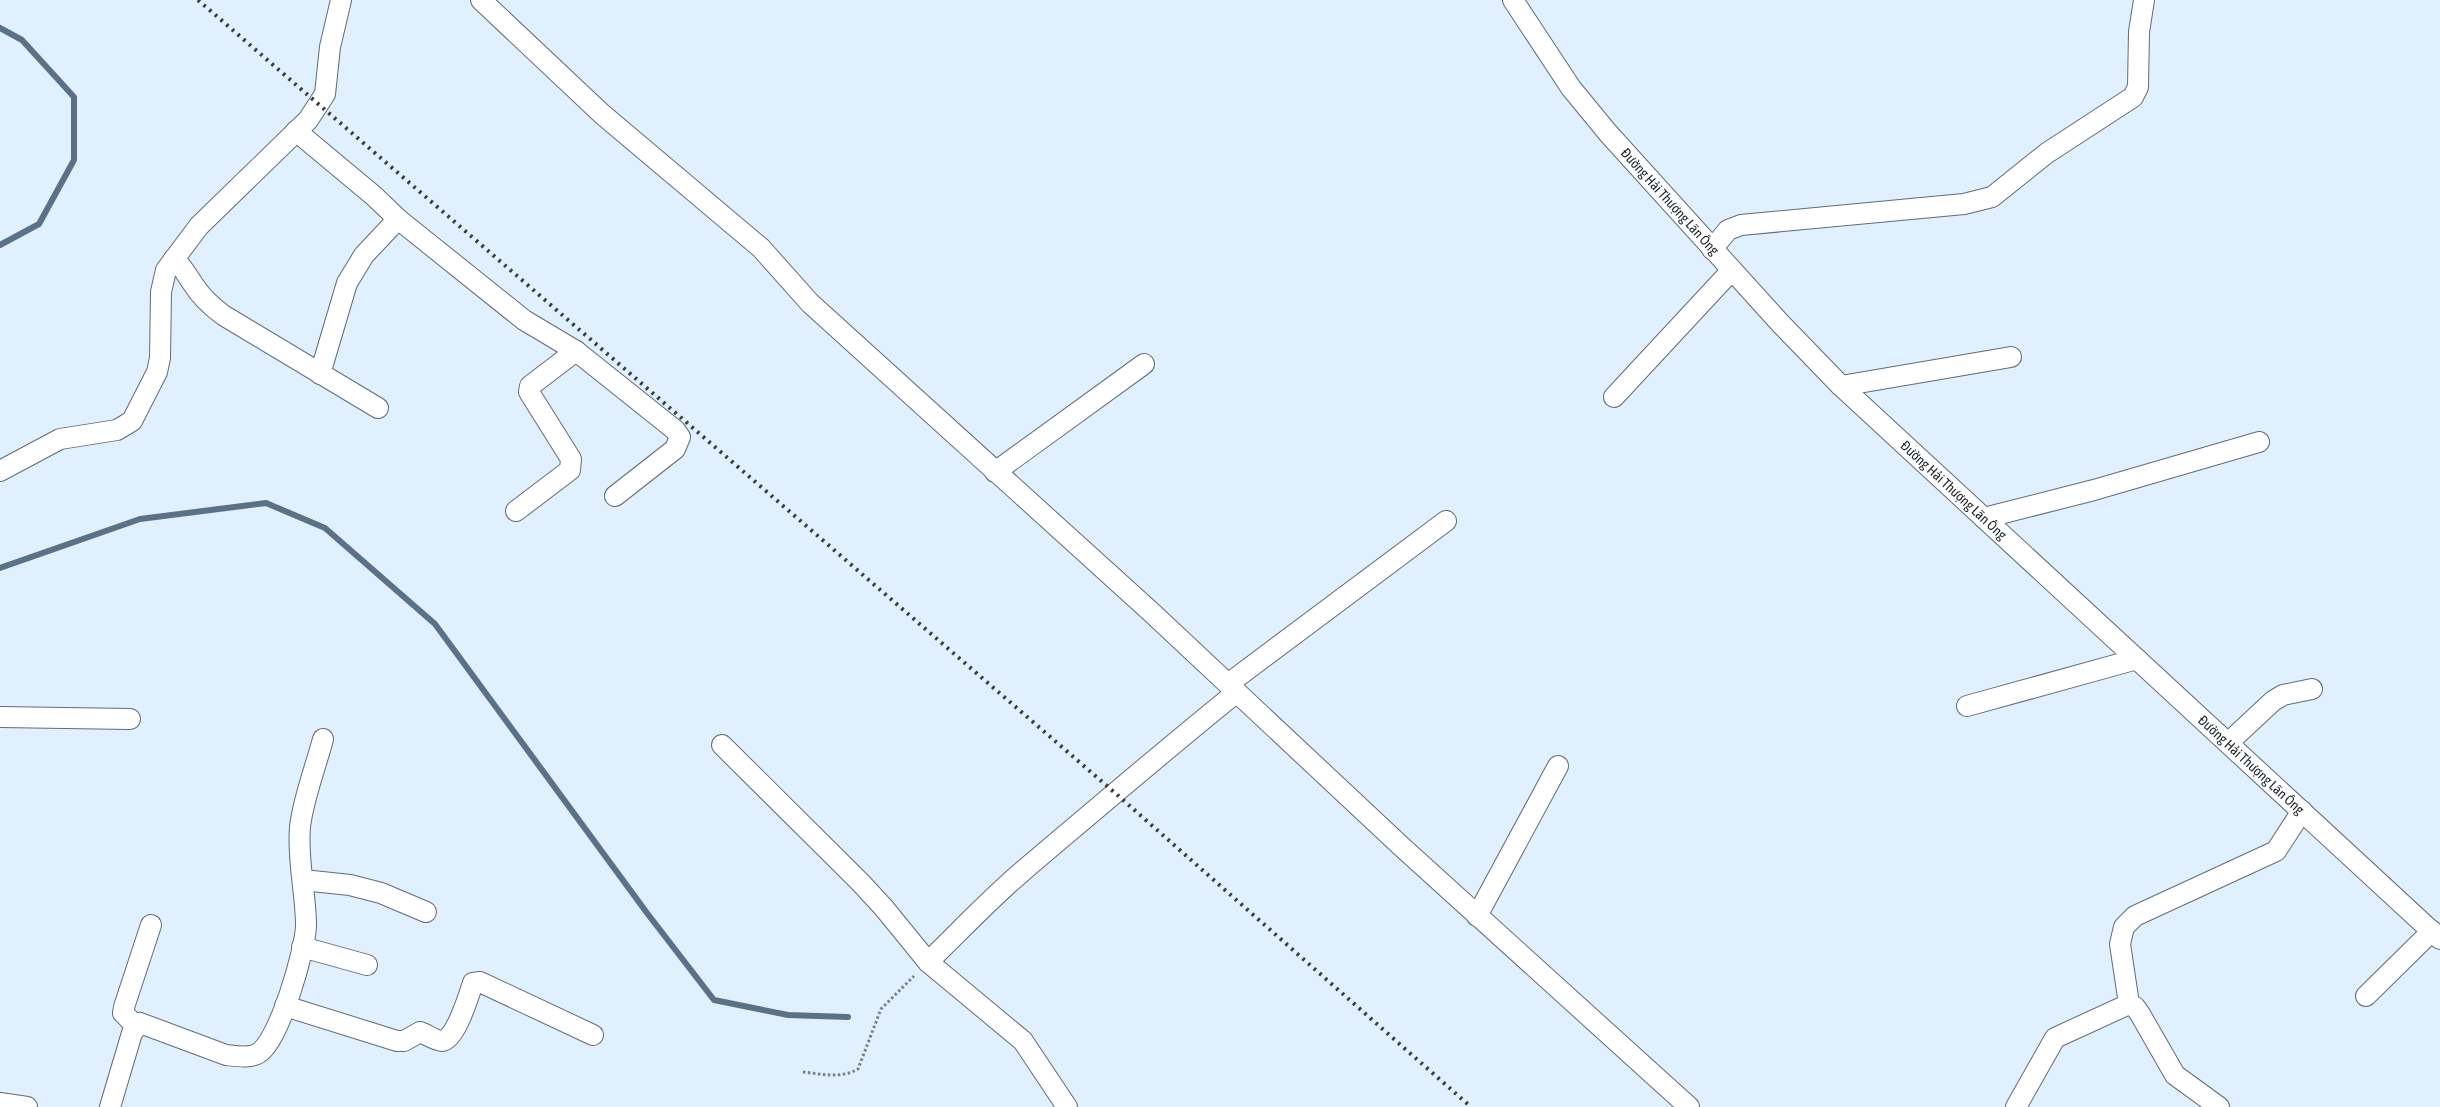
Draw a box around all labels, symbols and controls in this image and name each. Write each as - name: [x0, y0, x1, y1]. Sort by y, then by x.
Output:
- street label: Đường Hải Thượng Lãn Ông: [1618, 145, 1722, 258]
- street label: Đường Hải Thượng Lãn Ông: [1897, 437, 2010, 543]
- street label: Đường Hải Thượng Lãn Ông: [2195, 712, 2307, 818]

